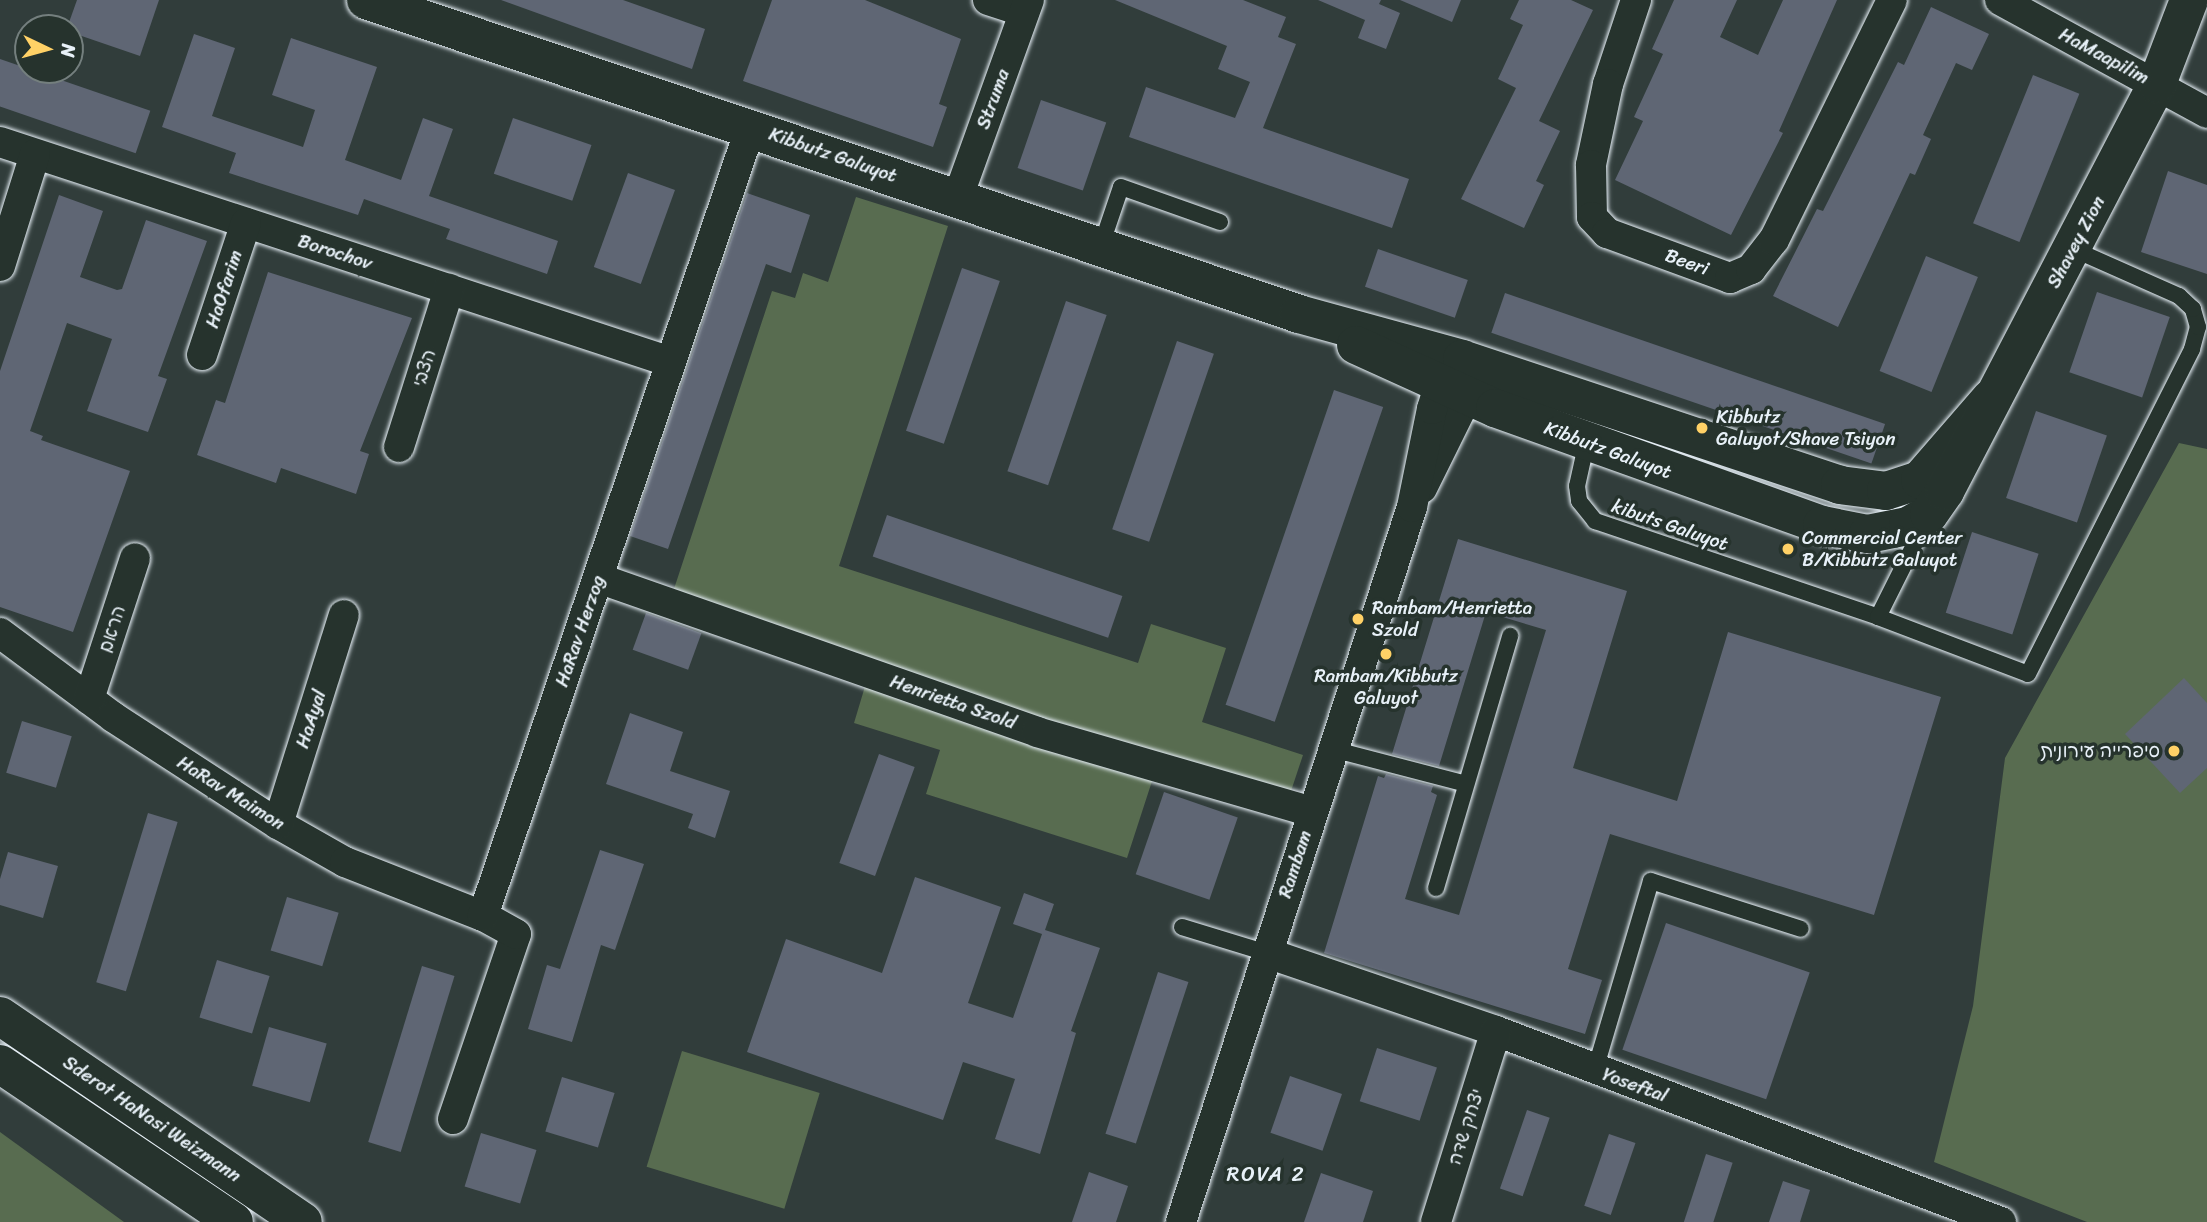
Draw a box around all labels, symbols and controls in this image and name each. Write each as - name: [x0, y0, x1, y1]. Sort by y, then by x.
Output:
- north arrow: [14, 14, 84, 84]
- street label: HaMaapilim: [2055, 23, 2153, 89]
- text: N: [51, 43, 85, 59]
- street label: Struma: [972, 66, 1014, 132]
- street label: Kibbutz Galuyot: [766, 123, 900, 187]
- street label: Shavey Zion: [2042, 192, 2110, 292]
- street label: Borochov: [295, 229, 375, 275]
- street label: Beeri: [1662, 244, 1712, 280]
- street label: HaOfarim: [201, 247, 247, 331]
- street label: הצבי: [407, 346, 441, 390]
- place label: Kibbutz Galuyot/Shave Tsiyon: [1716, 406, 1897, 450]
- street label: Kibbutz Galuyot: [1542, 417, 1674, 483]
- marker: Kibbutz Galuyot/Shave Tsiyon: [1694, 420, 1710, 436]
- street label: kibuts Galuyot: [1609, 495, 1731, 555]
- place label: Commercial Center B/Kibbutz Galuyot: [1802, 527, 1963, 571]
- marker: Commercial Center B/Kibbutz Galuyot: [1780, 541, 1796, 557]
- street label: HaRav Herzog: [550, 572, 610, 690]
- place label: Rambam/Henrietta Szold: [1372, 597, 1532, 641]
- street label: הראם: [94, 603, 130, 655]
- marker: Rambam/Henrietta Szold: [1350, 611, 1366, 627]
- marker: Rambam/Kibbutz Galuyot: [1378, 646, 1394, 662]
- place label: Rambam/Kibbutz Galuyot: [1314, 665, 1458, 709]
- street label: Henrietta Szold: [887, 670, 1019, 734]
- street label: HaAyal: [291, 687, 331, 751]
- place label: סיפרייה עירונית: [2040, 740, 2160, 762]
- marker: סיפרייה עירונית: [2166, 743, 2182, 759]
- street label: HaRav Maimon: [173, 751, 289, 835]
- street label: Rambam: [1273, 827, 1317, 901]
- street label: Sderot HaNasi Weizmann: [59, 1051, 245, 1187]
- street label: Yoseftal: [1599, 1063, 1671, 1107]
- street label: יצחק שדה: [1443, 1086, 1489, 1168]
- district label: ROVA 2: [1226, 1161, 1306, 1187]

